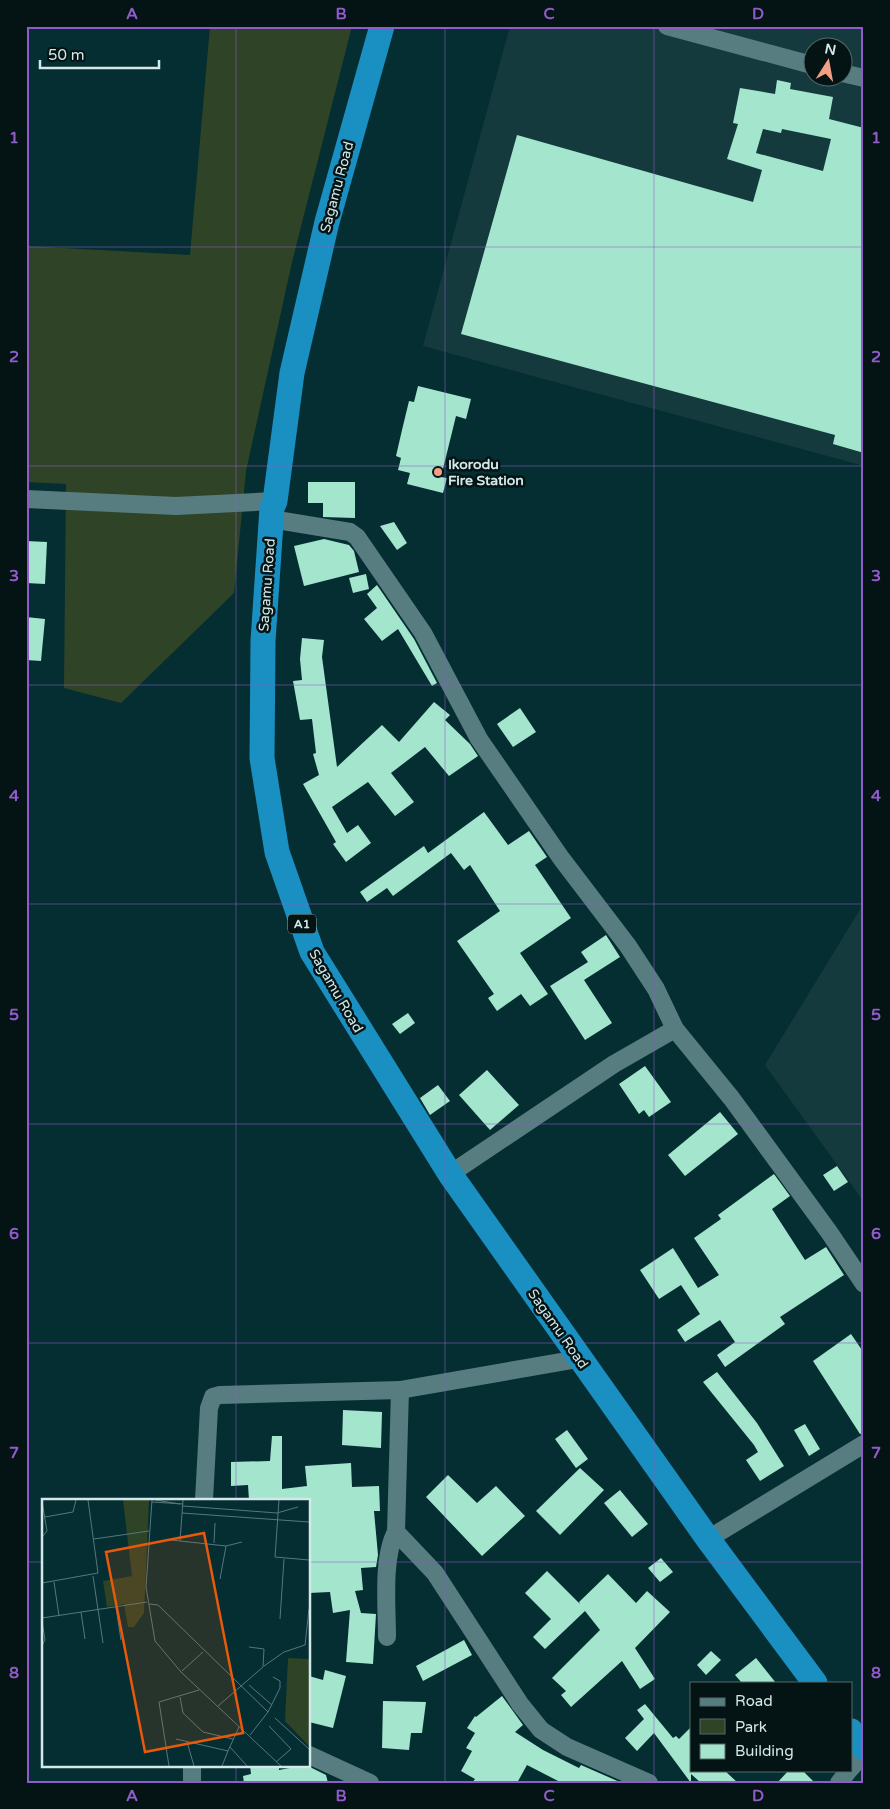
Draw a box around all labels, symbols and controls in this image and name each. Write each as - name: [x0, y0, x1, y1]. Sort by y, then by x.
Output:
- text: A: [126, 4, 138, 24]
- text: B: [335, 4, 347, 24]
- text: C: [543, 4, 555, 24]
- text: D: [752, 4, 764, 24]
- scale bar: [40, 38, 159, 70]
- north arrow: [802, 38, 852, 88]
- text: N: [823, 40, 838, 59]
- text: 50 m: [48, 46, 85, 64]
- text: 1: [9, 128, 19, 148]
- text: 1: [871, 128, 881, 148]
- street label: Sagamu Road: [317, 140, 357, 234]
- text: 2: [9, 347, 19, 367]
- text: 2: [871, 347, 881, 367]
- place label: Ikorodu Fire Station: [448, 456, 524, 489]
- marker: Ikorodu Fire Station: [432, 466, 444, 478]
- street label: Sagamu Road: [255, 538, 279, 632]
- text: 3: [9, 566, 19, 586]
- text: 3: [871, 566, 881, 586]
- text: 4: [9, 786, 19, 806]
- text: 4: [871, 786, 881, 806]
- road number: A1: [288, 914, 316, 934]
- street label: Sagamu Road: [305, 946, 367, 1036]
- text: 5: [9, 1005, 19, 1025]
- text: 5: [871, 1005, 881, 1025]
- text: 6: [9, 1224, 19, 1244]
- text: 6: [871, 1224, 881, 1244]
- street label: Sagamu Road: [524, 1286, 592, 1372]
- text: 7: [9, 1443, 19, 1463]
- text: 7: [871, 1443, 881, 1463]
- inset map: [42, 1499, 310, 1766]
- text: 8: [9, 1663, 19, 1683]
- text: 8: [871, 1663, 881, 1683]
- legend: [690, 1682, 852, 1772]
- text: Road: [735, 1692, 773, 1710]
- text: Park: [735, 1718, 767, 1736]
- text: Building: [735, 1742, 794, 1760]
- text: A: [126, 1786, 138, 1806]
- text: B: [335, 1786, 347, 1806]
- text: C: [543, 1786, 555, 1806]
- text: D: [752, 1786, 764, 1806]

